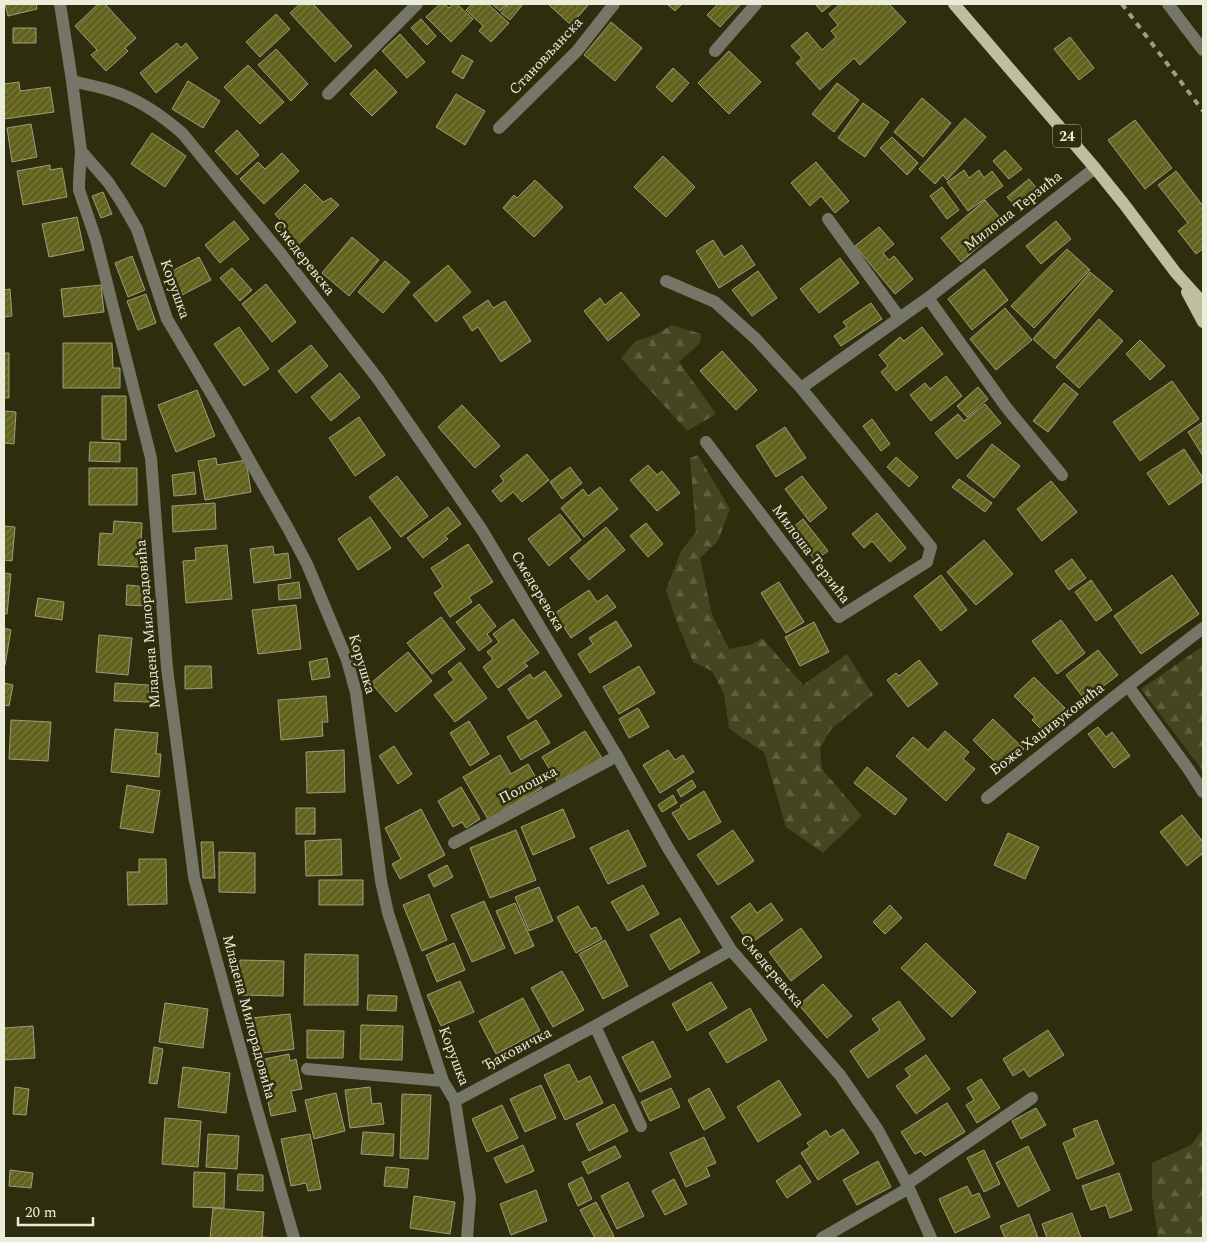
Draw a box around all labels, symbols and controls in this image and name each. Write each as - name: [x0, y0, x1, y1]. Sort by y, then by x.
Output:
- street label: Становљанска: [504, 11, 589, 100]
- road number: 24: [1053, 124, 1081, 148]
- street label: Милоша Терзића: [959, 165, 1068, 257]
- street label: Смедеревска: [267, 215, 341, 301]
- street label: Корушка: [154, 256, 197, 323]
- street label: Милоша Терзића: [766, 499, 856, 609]
- street label: Младена Милорадовића: [129, 538, 167, 709]
- street label: Смедеревска: [505, 546, 571, 636]
- street label: Корушка: [342, 631, 382, 698]
- street label: Боже Хаџивуковића: [985, 676, 1110, 781]
- street label: Полошка: [495, 760, 562, 810]
- street label: Смедеревска: [734, 929, 810, 1013]
- street label: Младена Милорадовића: [216, 932, 282, 1102]
- street label: Ђаковичка: [478, 1021, 556, 1077]
- street label: Корушка: [432, 1023, 476, 1090]
- scale bar: [18, 1194, 92, 1226]
- text: 20 m: [25, 1201, 57, 1224]

